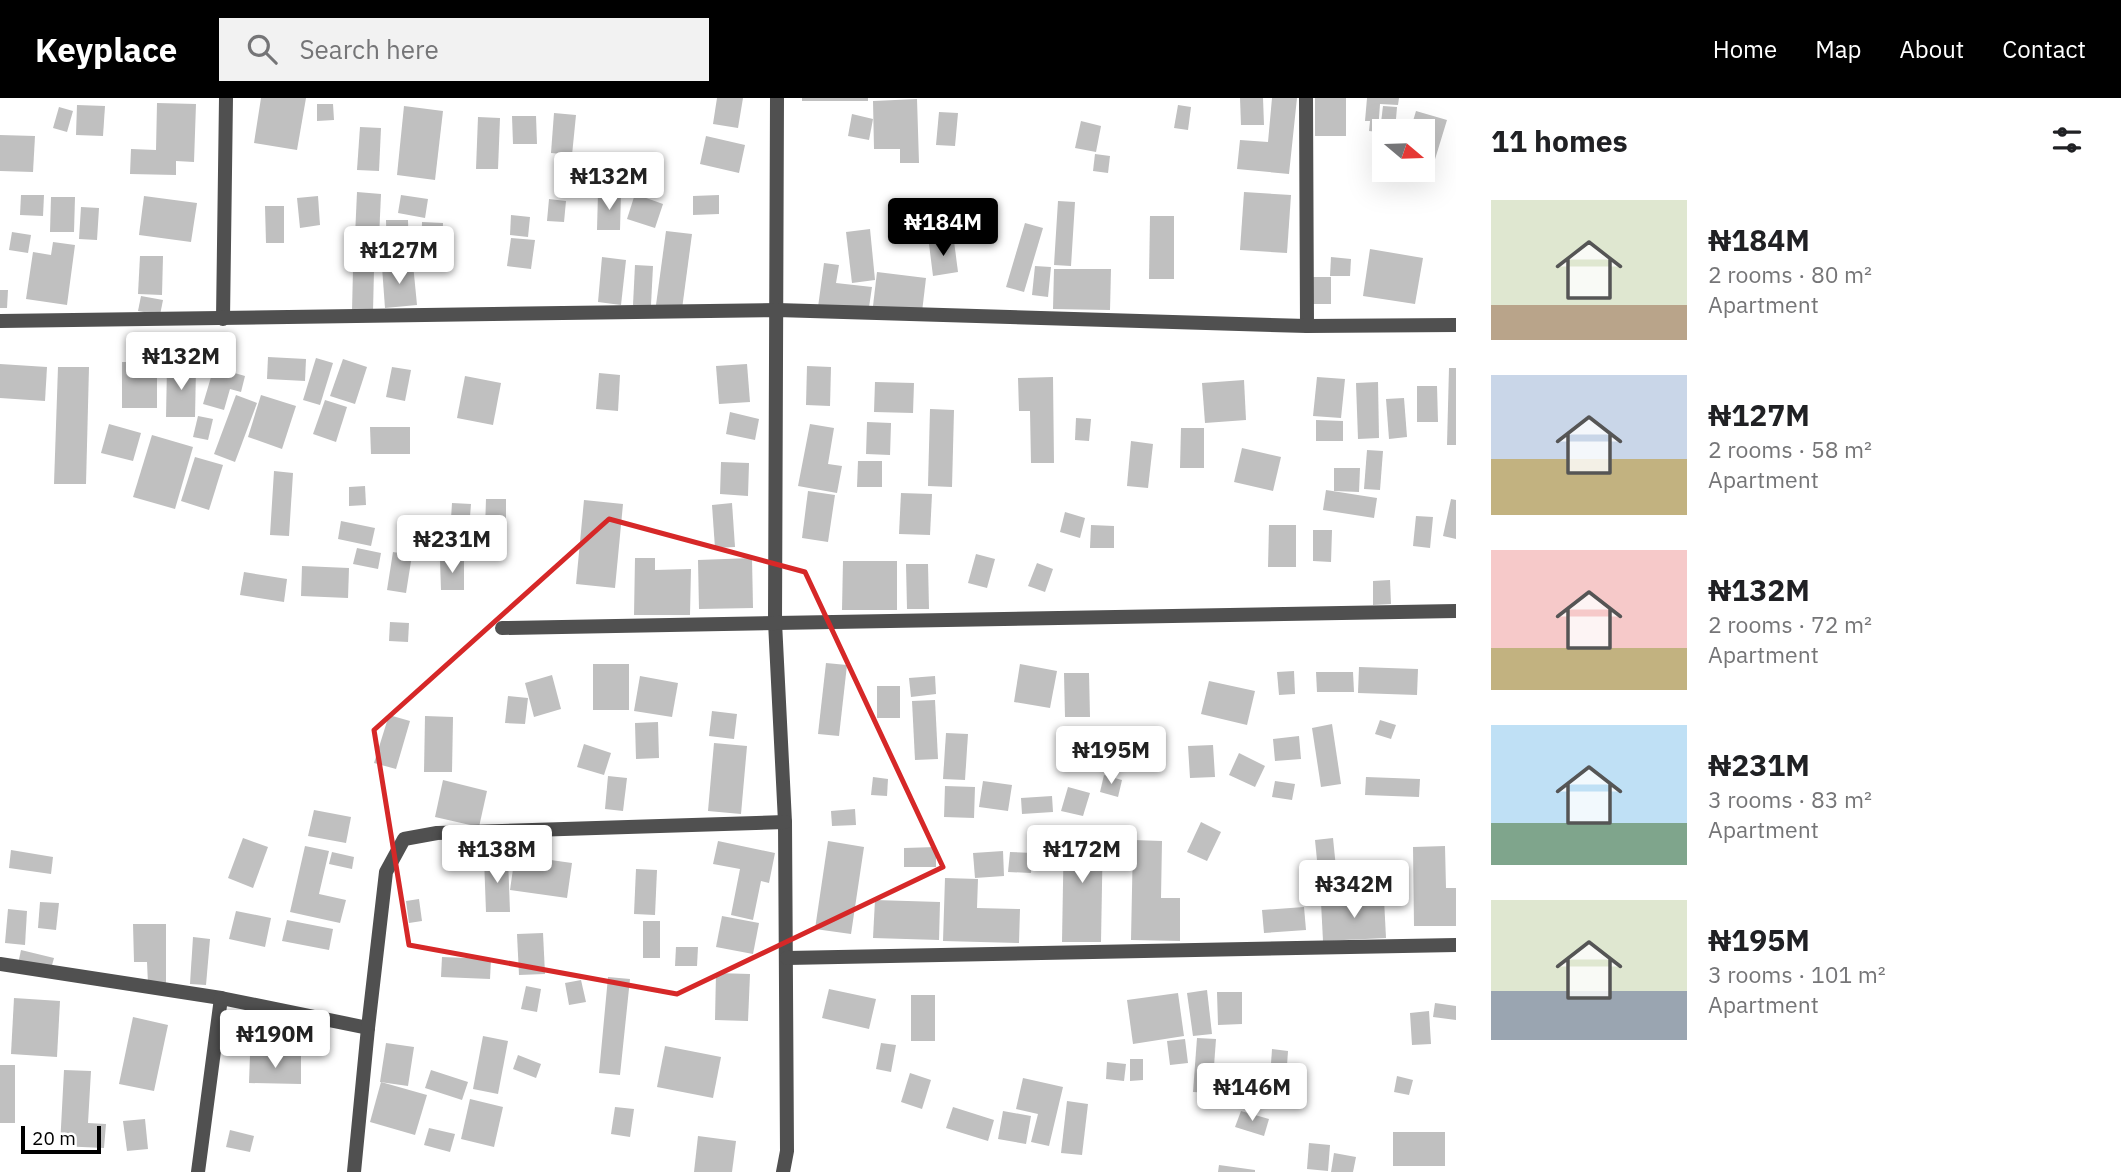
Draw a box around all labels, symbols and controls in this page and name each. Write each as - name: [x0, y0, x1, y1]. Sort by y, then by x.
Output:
- search box: [219, 18, 709, 81]
- text: Keyplace: [35, 28, 177, 71]
- icon: search: [243, 30, 281, 68]
- text: Search here: [299, 32, 439, 66]
- text: Home: [1713, 33, 1777, 65]
- text: Map: [1815, 33, 1861, 65]
- text: About: [1899, 33, 1964, 65]
- text: Contact: [2002, 33, 2086, 65]
- north arrow: [1372, 119, 1435, 182]
- map controls: [1372, 119, 1435, 182]
- text: 11 homes: [1491, 121, 1628, 160]
- icon: filters: [2048, 121, 2086, 159]
- pin: ₦132M: [560, 152, 658, 212]
- text: ₦132M: [570, 160, 648, 190]
- pin: ₦184M: [894, 198, 992, 258]
- text: ₦184M: [904, 206, 982, 236]
- text: ₦184M: [1708, 220, 1810, 259]
- pin: ₦127M: [350, 226, 448, 286]
- icon: home: [1547, 228, 1631, 312]
- text: ₦127M: [360, 234, 438, 264]
- text: 2 rooms · 80 m²: [1708, 259, 1872, 289]
- text: Apartment: [1708, 289, 1819, 319]
- pin: ₦132M: [132, 332, 230, 392]
- text: ₦132M: [142, 340, 220, 370]
- text: ₦127M: [1708, 395, 1810, 434]
- icon: home: [1547, 403, 1631, 487]
- text: 2 rooms · 58 m²: [1708, 434, 1872, 464]
- text: Apartment: [1708, 464, 1819, 494]
- pin: ₦231M: [403, 516, 501, 575]
- text: ₦231M: [413, 523, 491, 553]
- text: ₦132M: [1708, 570, 1810, 609]
- icon: home: [1547, 578, 1631, 662]
- text: 2 rooms · 72 m²: [1708, 609, 1872, 639]
- text: Apartment: [1708, 639, 1819, 669]
- pin: ₦195M: [1062, 726, 1160, 786]
- text: ₦195M: [1072, 734, 1150, 764]
- text: ₦231M: [1708, 745, 1810, 784]
- icon: home: [1547, 753, 1631, 837]
- text: 3 rooms · 83 m²: [1708, 784, 1872, 814]
- text: Apartment: [1708, 814, 1819, 844]
- pin: ₦138M: [448, 826, 546, 885]
- pin: ₦172M: [1033, 826, 1131, 885]
- text: ₦138M: [458, 833, 536, 863]
- text: ₦172M: [1043, 833, 1121, 863]
- pin: ₦342M: [1305, 860, 1403, 920]
- text: ₦342M: [1315, 868, 1393, 898]
- text: ₦195M: [1708, 920, 1810, 959]
- icon: home: [1547, 928, 1631, 1012]
- text: 3 rooms · 101 m²: [1708, 959, 1886, 989]
- text: Apartment: [1708, 989, 1819, 1019]
- pin: ₦190M: [226, 1010, 324, 1070]
- text: ₦190M: [236, 1018, 314, 1048]
- pin: ₦146M: [1203, 1063, 1301, 1123]
- text: ₦146M: [1213, 1071, 1291, 1101]
- scale bar: [21, 1123, 102, 1155]
- text: 20 m: [32, 1126, 76, 1150]

